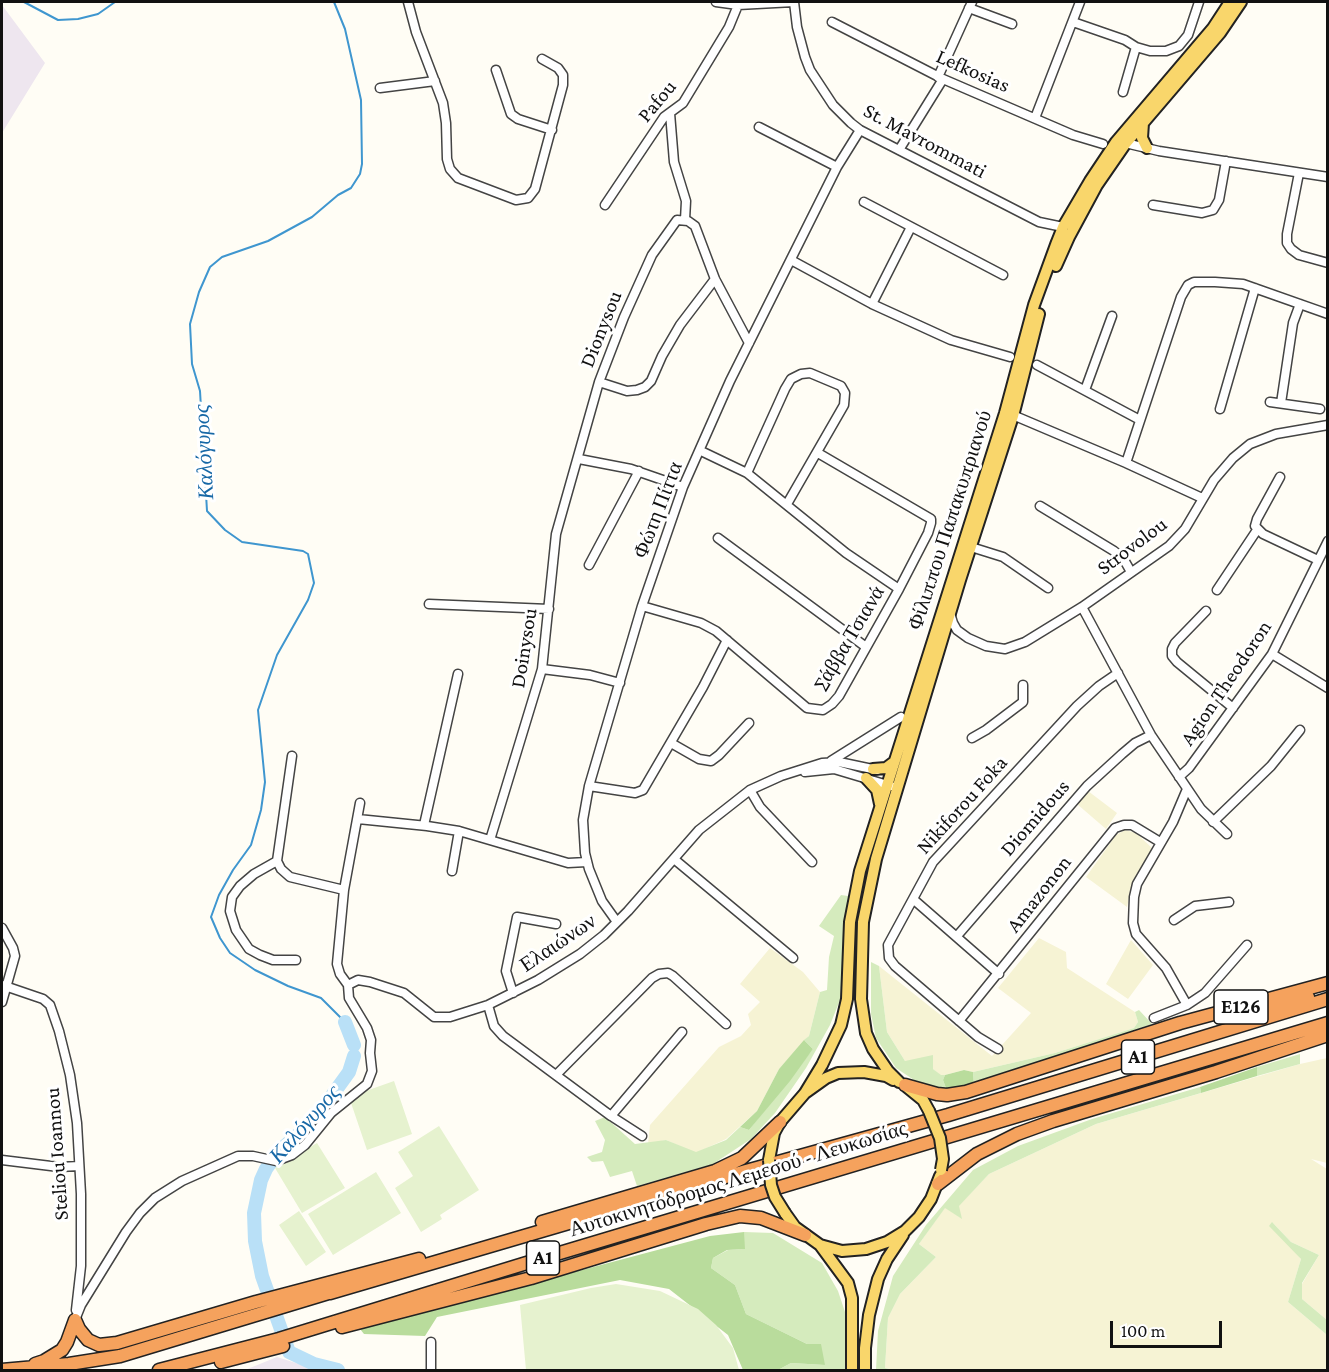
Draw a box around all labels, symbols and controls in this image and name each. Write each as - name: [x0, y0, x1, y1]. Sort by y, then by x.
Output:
- street label: Lefkosias: [932, 44, 1014, 98]
- street label: Pafou: [632, 75, 682, 127]
- street label: St. Mavrommati: [859, 98, 991, 184]
- street label: Dionysou: [574, 287, 628, 371]
- water label: Καλόγυρος: [188, 404, 220, 500]
- street label: Φίλιππου Παπακυπριανού: [903, 407, 997, 633]
- street label: Φώτη Πίττα: [628, 458, 688, 562]
- street label: Strovolou: [1092, 512, 1172, 580]
- street label: Σάββα Τσιανά: [808, 581, 890, 695]
- street label: Doinysou: [505, 606, 543, 690]
- street label: Agion Theodoron: [1175, 616, 1277, 750]
- street label: Nikiforou Foka: [911, 751, 1013, 859]
- street label: Diomidous: [995, 775, 1075, 861]
- street label: Amazonon: [1001, 850, 1077, 938]
- street label: Ελαιώνων: [515, 908, 601, 978]
- road number: E126: [1214, 990, 1268, 1024]
- road number: A1: [1122, 1040, 1154, 1074]
- water label: Καλόγυρος: [264, 1079, 346, 1169]
- street label: Steliou Ioannou: [40, 1087, 74, 1221]
- street label: Αυτοκινητόδρομος Λεμεσού - Λευκωσίας: [566, 1116, 910, 1242]
- road number: A1: [526, 1241, 560, 1275]
- scale bar: [1113, 1309, 1226, 1347]
- text: 100 m: [1121, 1321, 1165, 1341]

